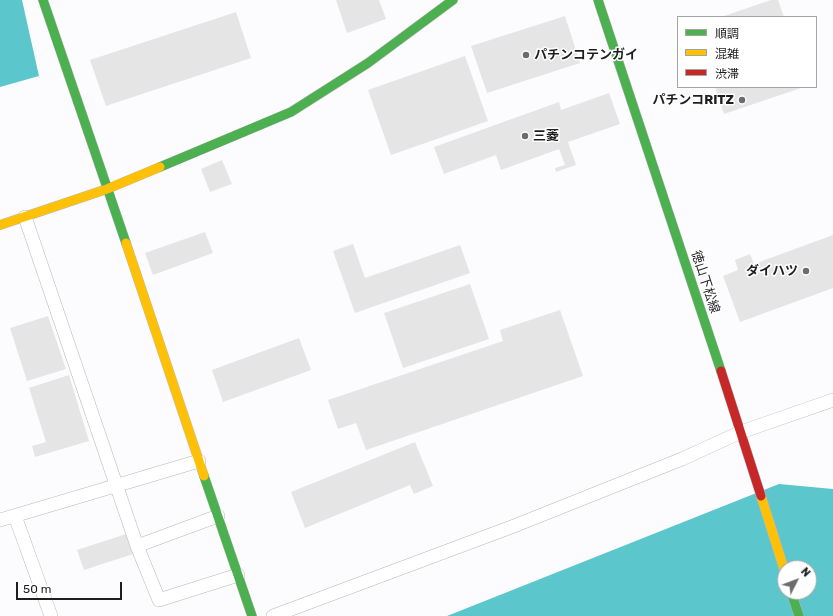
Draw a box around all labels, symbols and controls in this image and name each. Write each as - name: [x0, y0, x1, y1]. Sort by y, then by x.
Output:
- legend: [677, 16, 817, 88]
- text: 順調: [715, 27, 739, 41]
- place label: パチンコテンガイ: [534, 47, 638, 63]
- text: 混雑: [715, 47, 739, 61]
- marker: パチンコテンガイ: [521, 50, 531, 60]
- text: 渋滞: [715, 67, 739, 81]
- place label: パチンコRITZ: [652, 92, 734, 108]
- marker: パチンコRITZ: [737, 95, 747, 105]
- place label: 三菱: [533, 128, 559, 144]
- marker: 三菱: [520, 131, 530, 141]
- street label: 徳山下松線: [688, 249, 722, 315]
- place label: ダイハツ: [746, 263, 798, 279]
- marker: ダイハツ: [801, 266, 811, 276]
- north arrow: [777, 560, 817, 600]
- text: N: [798, 565, 813, 580]
- scale bar: [18, 574, 124, 600]
- text: 50 m: [23, 582, 51, 596]

